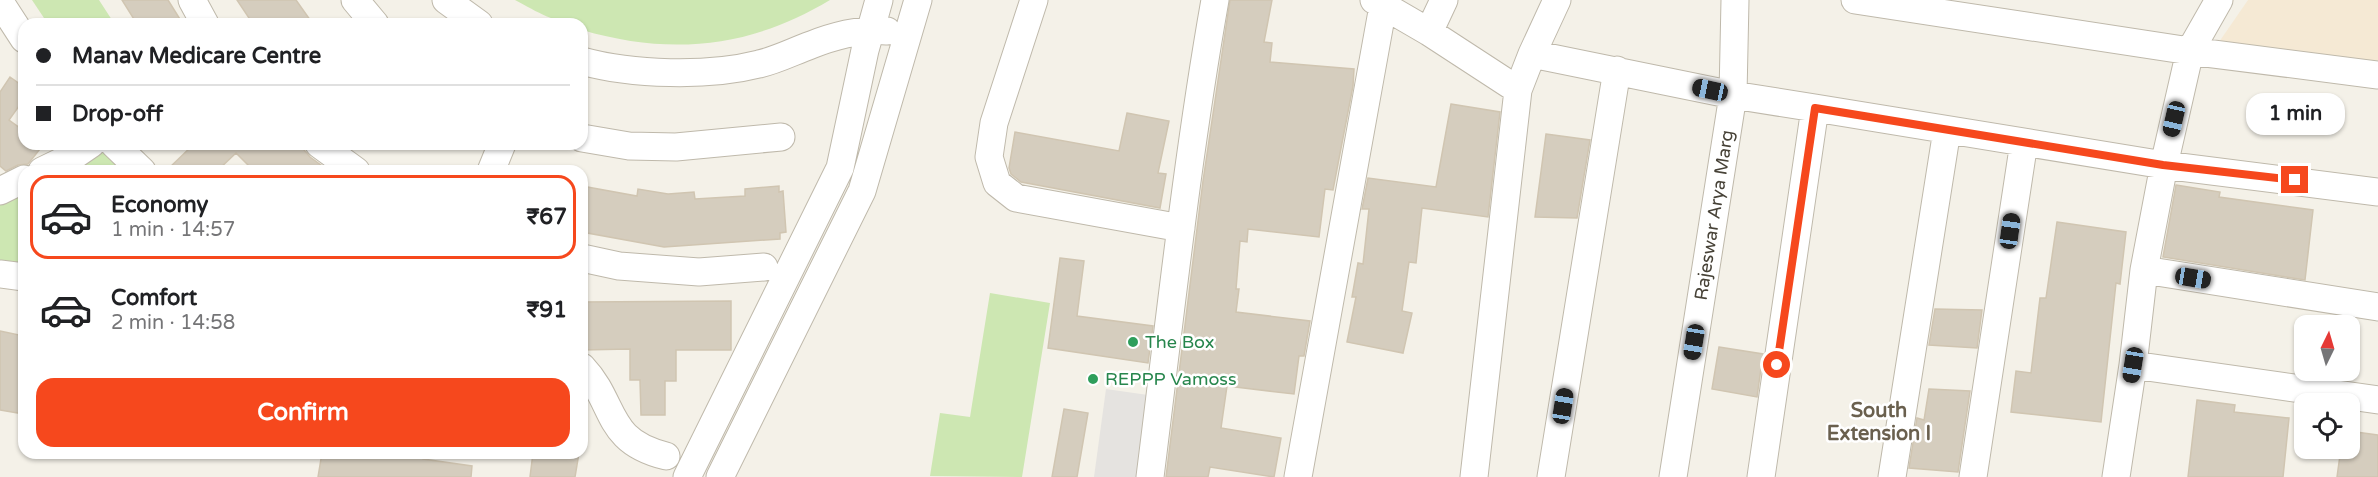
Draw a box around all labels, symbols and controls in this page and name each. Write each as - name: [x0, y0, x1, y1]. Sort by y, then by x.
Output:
- text: Manav Medicare Centre: [72, 43, 321, 69]
- car: [1691, 77, 1729, 103]
- callout: 1 min: [2246, 93, 2344, 135]
- car: [2161, 99, 2187, 139]
- text: Drop-off: [72, 101, 163, 127]
- text: 1 min: [2269, 102, 2322, 126]
- street label: Rajeswar Arya Marg: [1690, 128, 1738, 302]
- route end: [2281, 166, 2308, 193]
- icon: car: [39, 190, 93, 244]
- text: Economy: [111, 192, 208, 218]
- text: ₹67: [526, 204, 567, 230]
- car: [1999, 212, 2021, 250]
- text: 1 min · 14:57: [111, 218, 235, 242]
- car: [2174, 266, 2212, 290]
- icon: car: [39, 283, 93, 337]
- text: Comfort: [111, 285, 197, 311]
- text: ₹91: [526, 297, 567, 323]
- text: 2 min · 14:58: [111, 311, 235, 335]
- north arrow: [2294, 315, 2360, 381]
- map controls: [2294, 315, 2360, 459]
- car: [1682, 323, 1706, 361]
- place label: The Box: [1145, 331, 1215, 353]
- marker: The Box: [1126, 335, 1140, 349]
- car: [2121, 346, 2145, 384]
- route start: [1763, 351, 1790, 378]
- place label: REPPP Vamoss: [1105, 368, 1237, 390]
- marker: REPPP Vamoss: [1086, 372, 1100, 386]
- button: Confirm: [36, 378, 570, 447]
- car: [1551, 387, 1575, 425]
- button: locate: [2294, 393, 2360, 459]
- district label: South Extension I: [1827, 399, 1931, 446]

